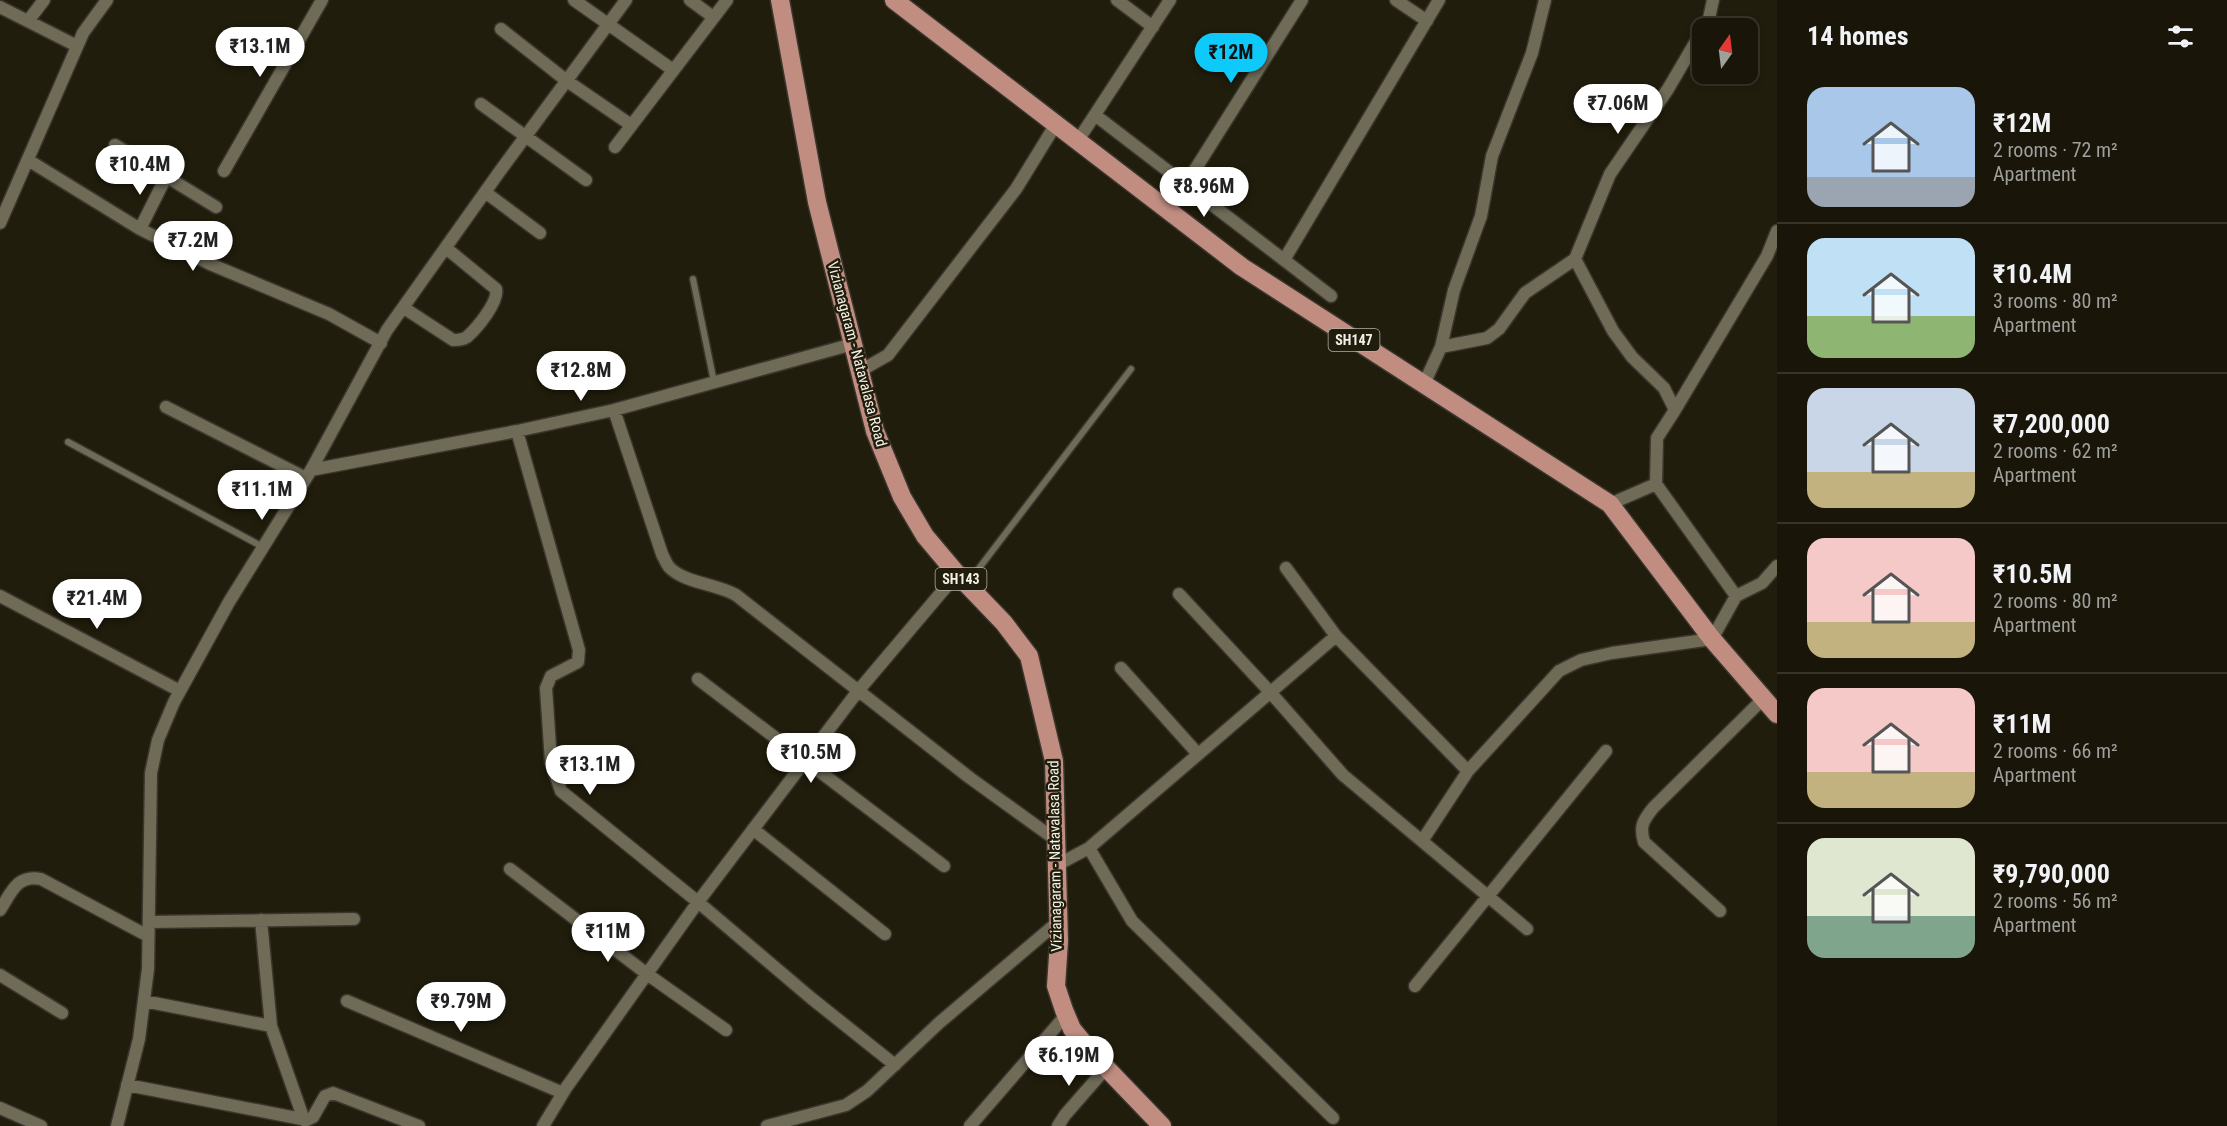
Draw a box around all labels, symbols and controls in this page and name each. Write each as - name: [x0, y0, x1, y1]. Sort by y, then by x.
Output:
- north arrow: [1692, 18, 1758, 84]
- map controls: [1692, 18, 1758, 84]
- icon: filters: [2164, 20, 2197, 53]
- text: 14 homes: [1807, 21, 1909, 51]
- pin: ₹13.1M: [211, 27, 309, 78]
- pin: ₹12M: [1195, 33, 1267, 84]
- text: ₹13.1M: [230, 34, 290, 58]
- text: ₹12M: [1209, 40, 1253, 64]
- pin: ₹7.06M: [1569, 84, 1667, 135]
- text: ₹7.06M: [1588, 91, 1648, 115]
- text: ₹12M: [1993, 108, 2051, 138]
- icon: home: [1855, 111, 1927, 183]
- text: 2 rooms · 72 m²: [1993, 138, 2118, 162]
- pin: ₹10.4M: [91, 145, 189, 196]
- text: ₹10.4M: [110, 152, 170, 176]
- text: Apartment: [1993, 162, 2077, 186]
- pin: ₹8.96M: [1155, 167, 1253, 218]
- text: ₹8.96M: [1174, 174, 1234, 198]
- pin: ₹7.2M: [151, 221, 235, 272]
- text: ₹7.2M: [168, 228, 218, 252]
- street label: Vizianagaram - Natavalasa Road: [824, 259, 890, 449]
- text: ₹10.4M: [1993, 259, 2072, 289]
- icon: home: [1855, 262, 1927, 334]
- text: 3 rooms · 80 m²: [1993, 289, 2118, 313]
- text: Apartment: [1993, 313, 2077, 337]
- road number: SH147: [1328, 329, 1380, 351]
- pin: ₹12.8M: [532, 351, 630, 402]
- text: ₹12.8M: [551, 358, 611, 382]
- text: ₹7,200,000: [1993, 409, 2110, 439]
- icon: home: [1855, 412, 1927, 484]
- text: 2 rooms · 62 m²: [1993, 439, 2118, 463]
- text: Apartment: [1993, 463, 2077, 487]
- pin: ₹11.1M: [213, 470, 311, 521]
- text: ₹11.1M: [232, 477, 292, 501]
- text: ₹10.5M: [1993, 559, 2072, 589]
- icon: home: [1855, 562, 1927, 634]
- road number: SH143: [936, 568, 986, 590]
- pin: ₹21.4M: [48, 579, 146, 630]
- text: ₹21.4M: [67, 586, 127, 610]
- text: 2 rooms · 80 m²: [1993, 589, 2118, 613]
- text: Apartment: [1993, 613, 2077, 637]
- text: ₹11M: [1993, 709, 2051, 739]
- icon: home: [1855, 712, 1927, 784]
- pin: ₹10.5M: [762, 733, 860, 784]
- text: 2 rooms · 66 m²: [1993, 739, 2118, 763]
- text: ₹10.5M: [781, 740, 841, 764]
- pin: ₹13.1M: [541, 745, 639, 796]
- text: ₹13.1M: [560, 752, 620, 776]
- street label: Vizianagaram - Natavalasa Road: [1044, 760, 1066, 952]
- text: Apartment: [1993, 763, 2077, 787]
- text: ₹9,790,000: [1993, 859, 2110, 889]
- icon: home: [1855, 862, 1927, 934]
- text: 2 rooms · 56 m²: [1993, 889, 2118, 913]
- pin: ₹11M: [572, 912, 644, 963]
- text: Apartment: [1993, 913, 2077, 937]
- text: ₹11M: [586, 919, 630, 943]
- pin: ₹9.79M: [412, 982, 510, 1033]
- text: ₹9.79M: [431, 989, 491, 1013]
- pin: ₹6.19M: [1020, 1036, 1118, 1087]
- text: ₹6.19M: [1039, 1043, 1099, 1067]

